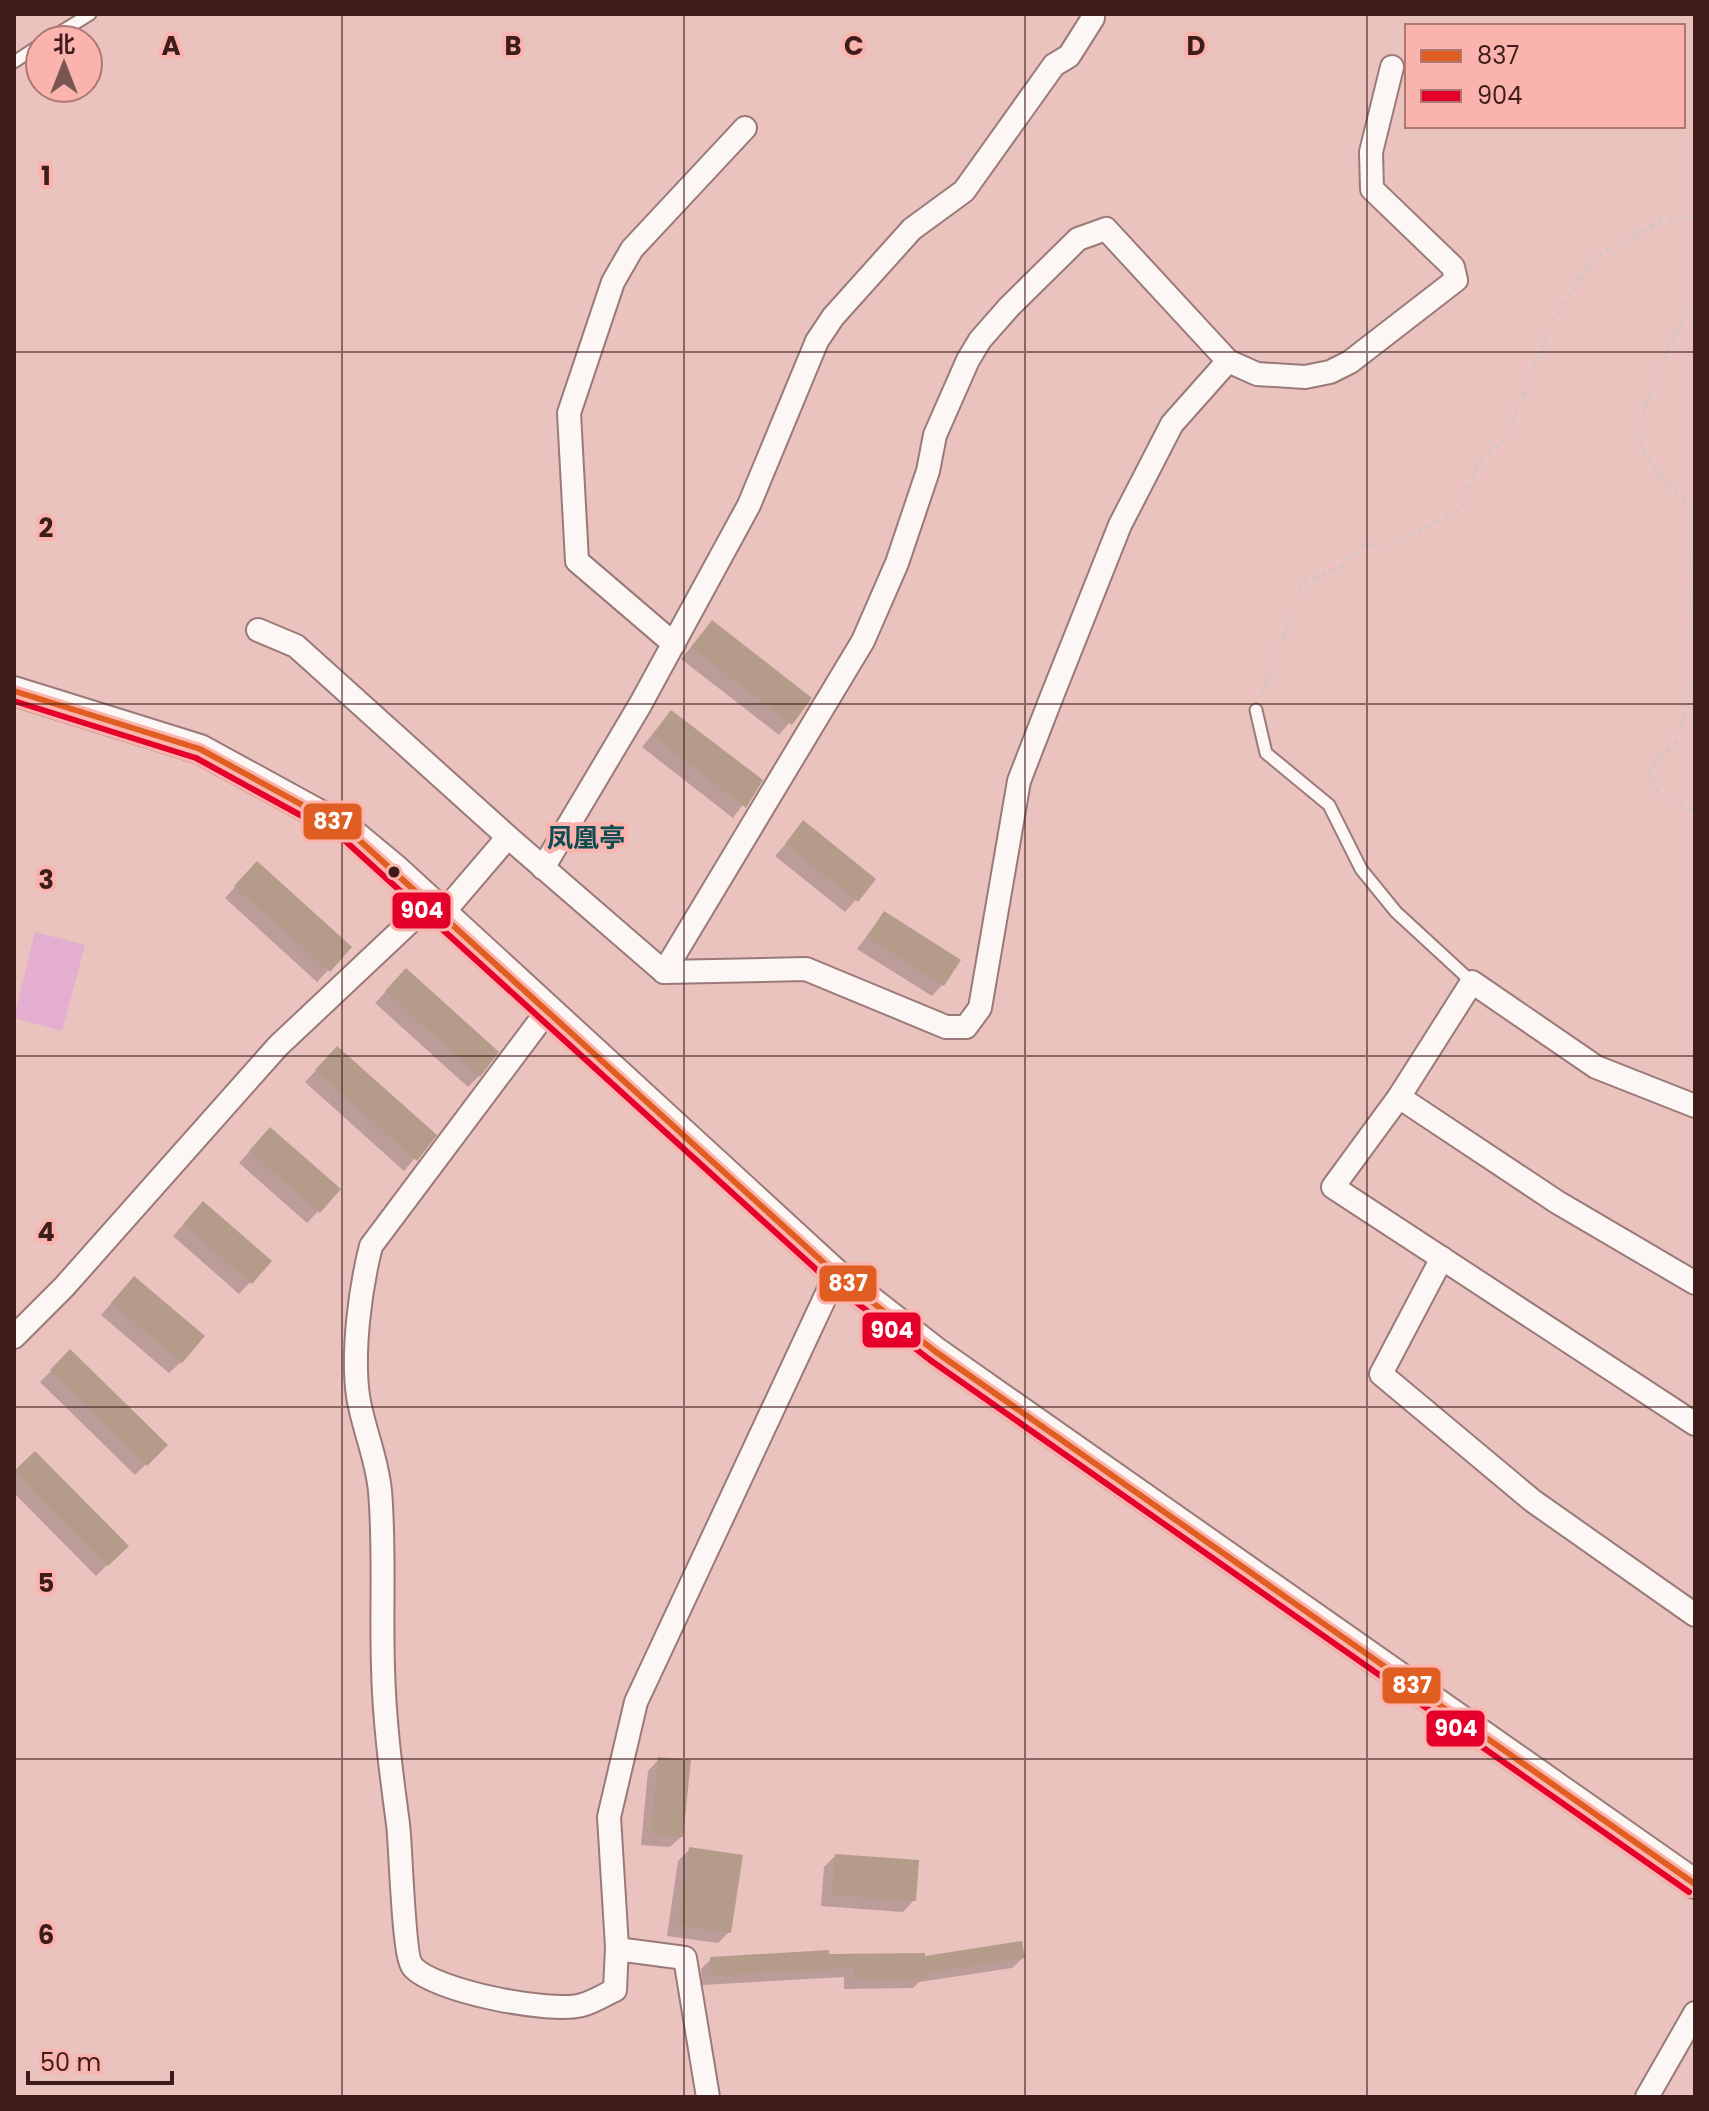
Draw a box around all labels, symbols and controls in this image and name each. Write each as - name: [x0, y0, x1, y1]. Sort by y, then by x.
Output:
- north arrow: [24, 24, 104, 104]
- legend: [1405, 24, 1685, 128]
- text: A: [161, 28, 181, 64]
- text: B: [504, 28, 522, 64]
- text: C: [844, 28, 864, 64]
- text: D: [1187, 28, 1206, 64]
- text: 北: [53, 29, 75, 60]
- text: 837: [1477, 39, 1519, 72]
- text: 904: [1477, 79, 1522, 112]
- text: 1: [41, 158, 51, 194]
- text: 2: [39, 510, 54, 546]
- line badge: 837: [302, 802, 363, 841]
- text: 837: [313, 806, 353, 837]
- district label: 凤凰亭: [547, 820, 625, 856]
- text: 3: [38, 862, 54, 898]
- unlabelled marker: [386, 864, 402, 880]
- line badge: 904: [391, 891, 452, 930]
- text: 904: [401, 895, 443, 926]
- text: 4: [37, 1214, 55, 1250]
- line badge: 837: [818, 1264, 878, 1303]
- text: 837: [828, 1268, 868, 1299]
- line badge: 904: [861, 1311, 922, 1349]
- text: 904: [871, 1315, 913, 1346]
- text: 5: [38, 1565, 54, 1601]
- line badge: 837: [1381, 1666, 1442, 1705]
- text: 837: [1392, 1670, 1432, 1701]
- line badge: 904: [1425, 1709, 1486, 1748]
- text: 904: [1435, 1713, 1477, 1744]
- text: 6: [38, 1917, 54, 1953]
- scale bar: [28, 2035, 172, 2085]
- text: 50 m: [40, 2046, 101, 2079]

